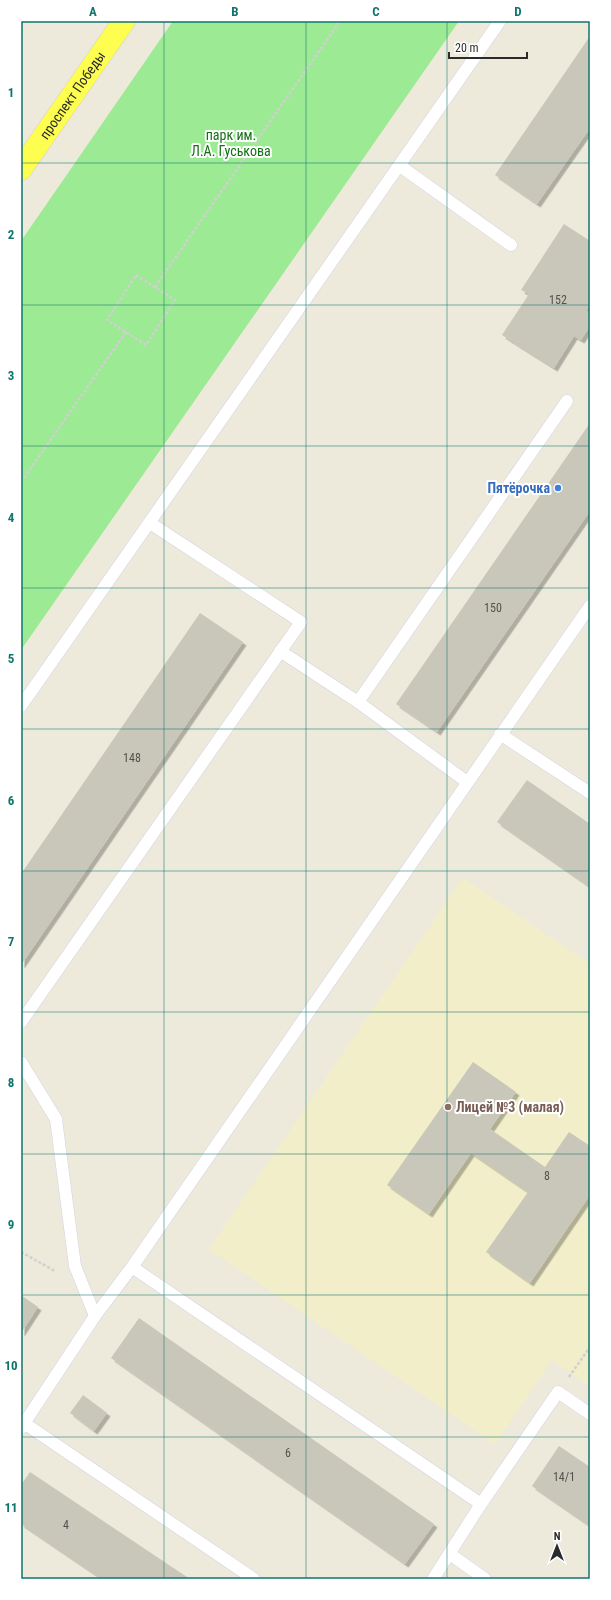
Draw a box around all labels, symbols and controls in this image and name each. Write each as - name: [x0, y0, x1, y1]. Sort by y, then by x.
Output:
- text: A: [89, 4, 97, 19]
- text: B: [231, 4, 239, 19]
- text: C: [372, 4, 380, 19]
- text: D: [514, 4, 522, 19]
- scale bar: [449, 34, 527, 60]
- text: 20 m: [455, 41, 479, 55]
- street label: проспект Победы: [36, 48, 108, 142]
- text: 1: [8, 85, 14, 100]
- park label: парк им. Л.А. Гуськова: [191, 127, 271, 159]
- text: 2: [8, 227, 15, 242]
- house number: 152: [549, 293, 567, 307]
- text: 3: [8, 368, 14, 383]
- place label: Пятёрочка: [487, 480, 550, 496]
- marker: Пятёрочка: [553, 483, 563, 493]
- text: 4: [8, 510, 15, 525]
- house number: 150: [484, 601, 502, 615]
- text: 5: [8, 651, 15, 666]
- house number: 148: [123, 751, 141, 765]
- text: 6: [8, 793, 15, 808]
- text: 7: [8, 934, 15, 949]
- text: 8: [8, 1075, 14, 1090]
- place label: Лицей №3 (малая): [456, 1099, 564, 1116]
- marker: Лицей №3 (малая): [443, 1102, 453, 1112]
- house number: 8: [544, 1169, 550, 1183]
- text: 9: [8, 1217, 14, 1232]
- text: 10: [4, 1358, 18, 1373]
- house number: 6: [285, 1446, 291, 1460]
- house number: 14/1: [553, 1470, 575, 1484]
- text: 11: [4, 1500, 18, 1515]
- house number: 4: [63, 1518, 69, 1532]
- north arrow: [537, 1526, 577, 1566]
- text: N: [554, 1530, 561, 1543]

